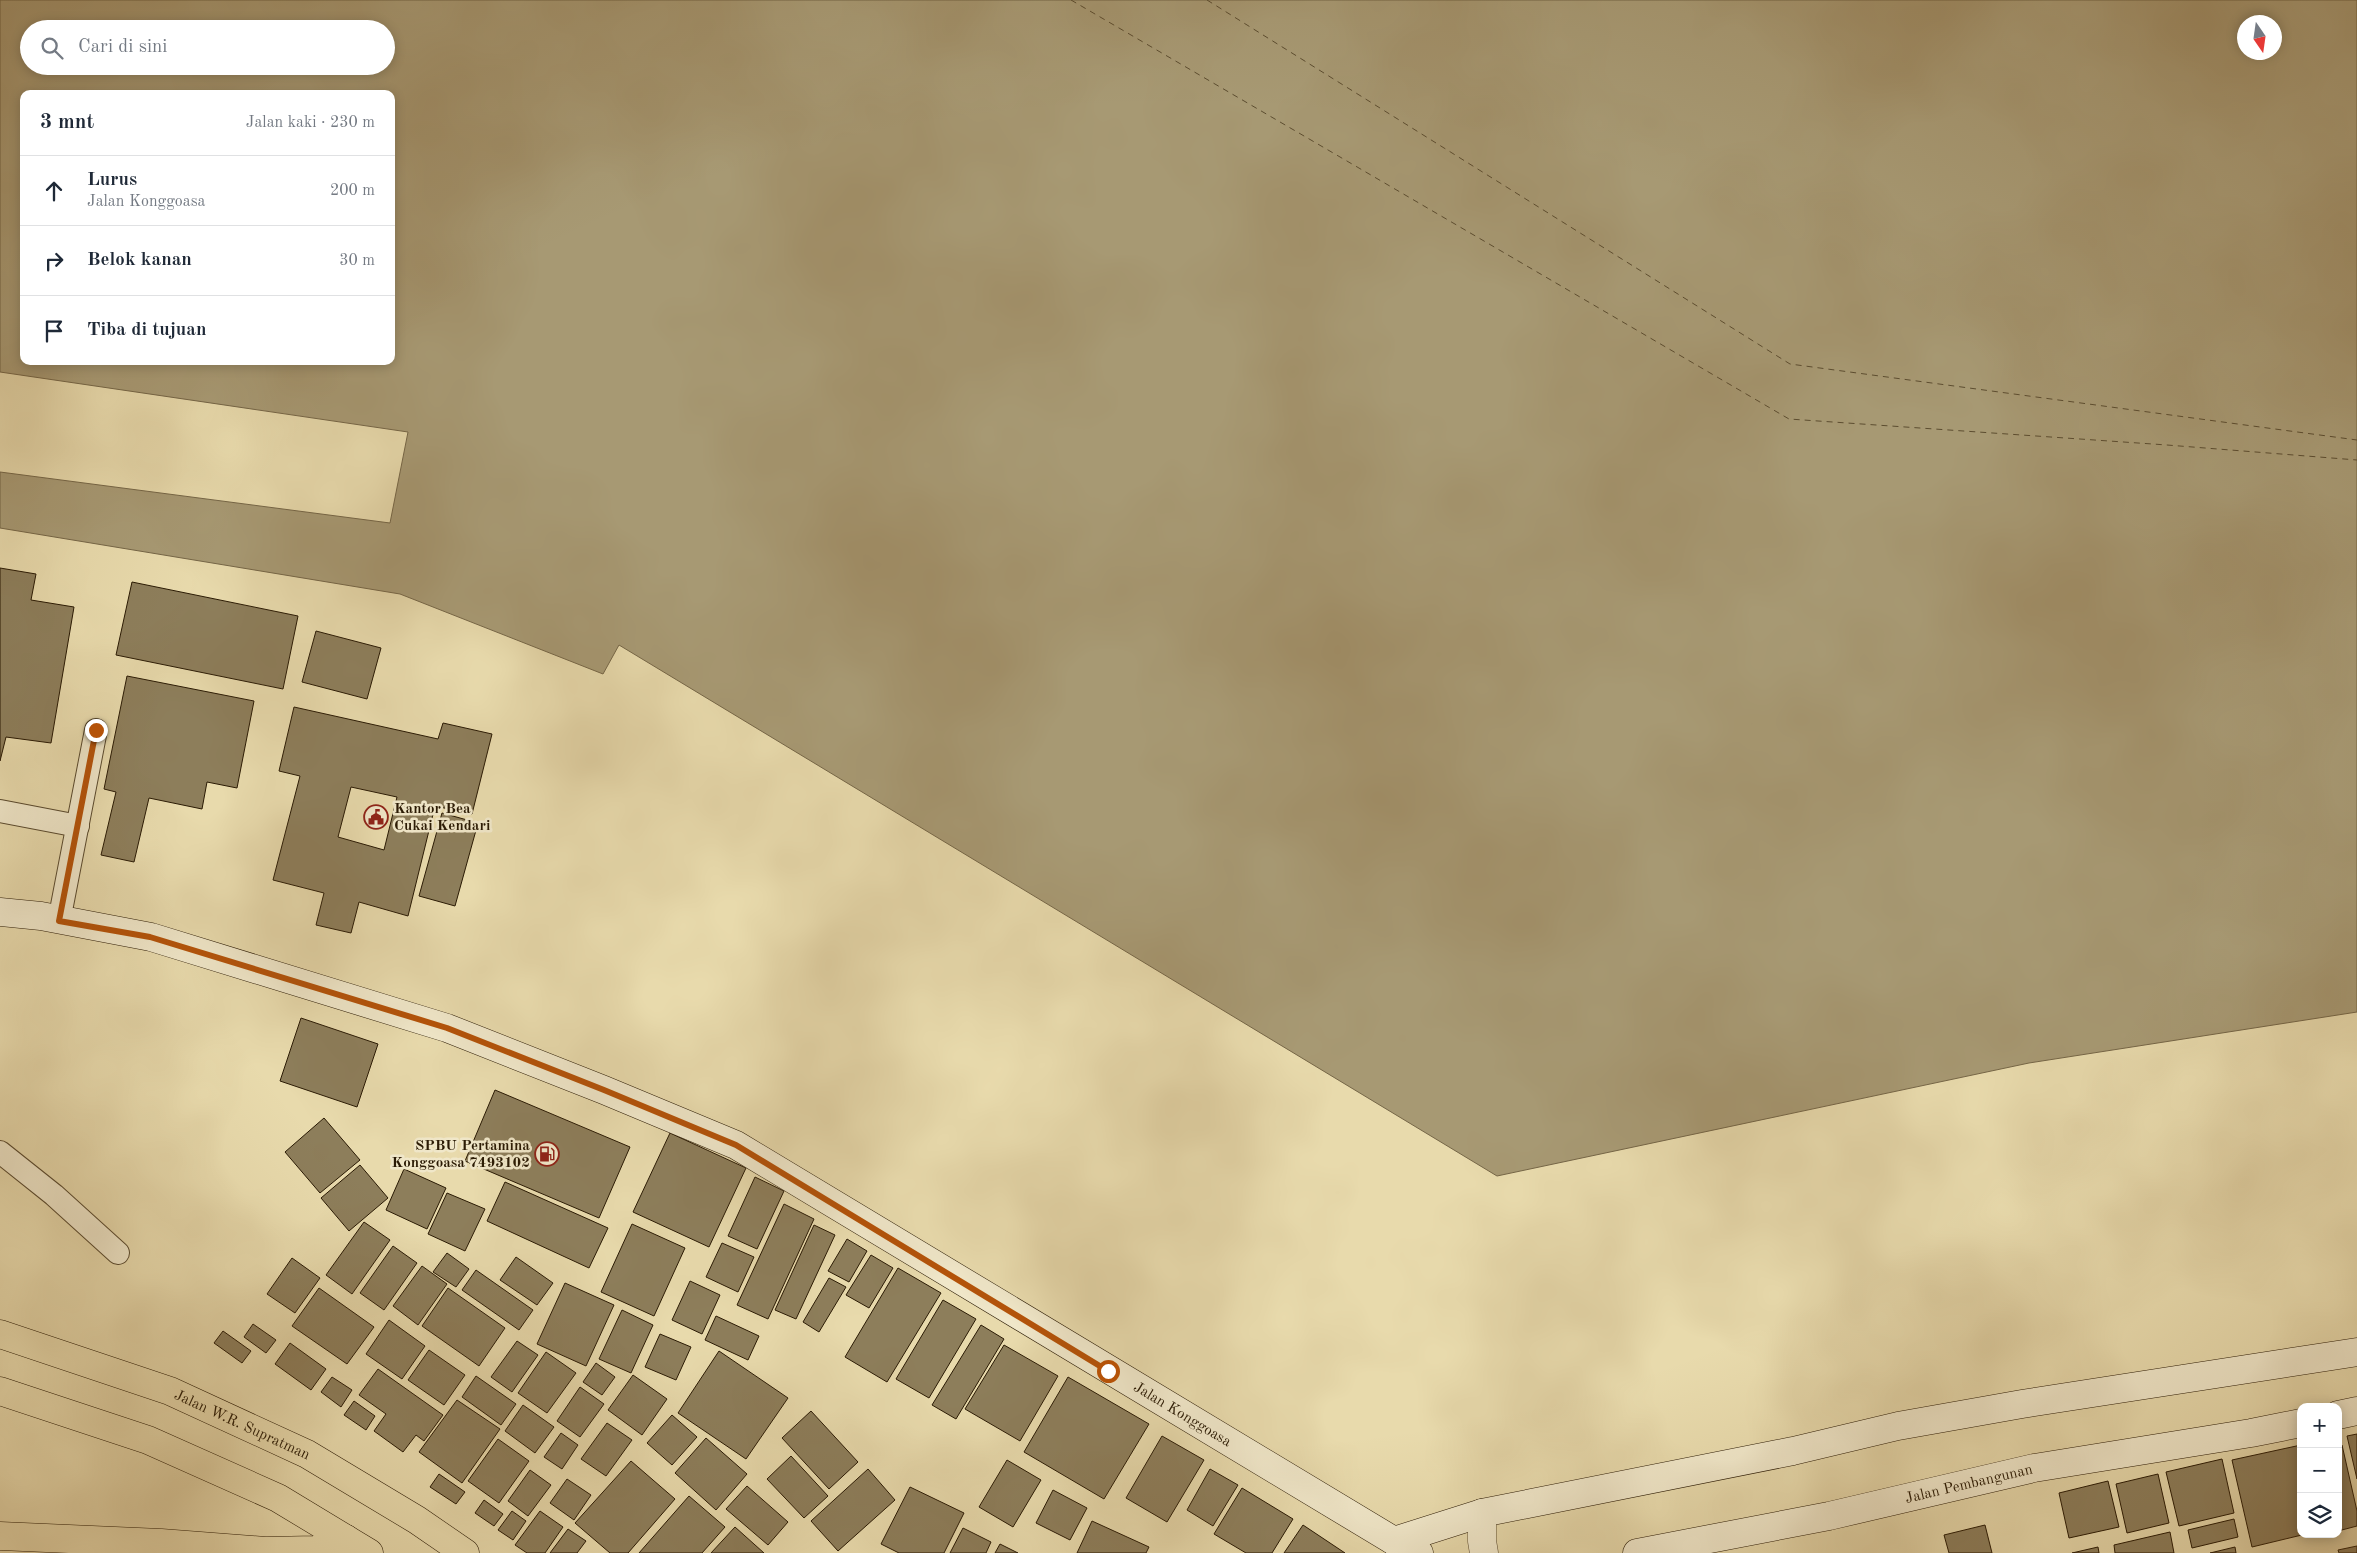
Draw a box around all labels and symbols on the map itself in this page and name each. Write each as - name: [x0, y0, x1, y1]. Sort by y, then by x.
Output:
- north arrow: [2237, 15, 2282, 60]
- route end: [85, 719, 108, 742]
- place label: Kantor Bea Cukai Kendari: [394, 802, 490, 834]
- public building icon: Kantor Bea Cukai Kendari: [363, 804, 389, 830]
- place label: SPBU Pertamina Konggoasa 7493102: [392, 1139, 530, 1171]
- fuel station icon: SPBU Pertamina Konggoasa 7493102: [534, 1141, 560, 1167]
- route start: [1097, 1360, 1120, 1383]
- street label: Jalan Konggoasa: [1130, 1380, 1234, 1451]
- street label: Jalan W.R. Supratman: [171, 1388, 312, 1463]
- street label: Jalan Pembangunan: [1904, 1463, 2034, 1507]

